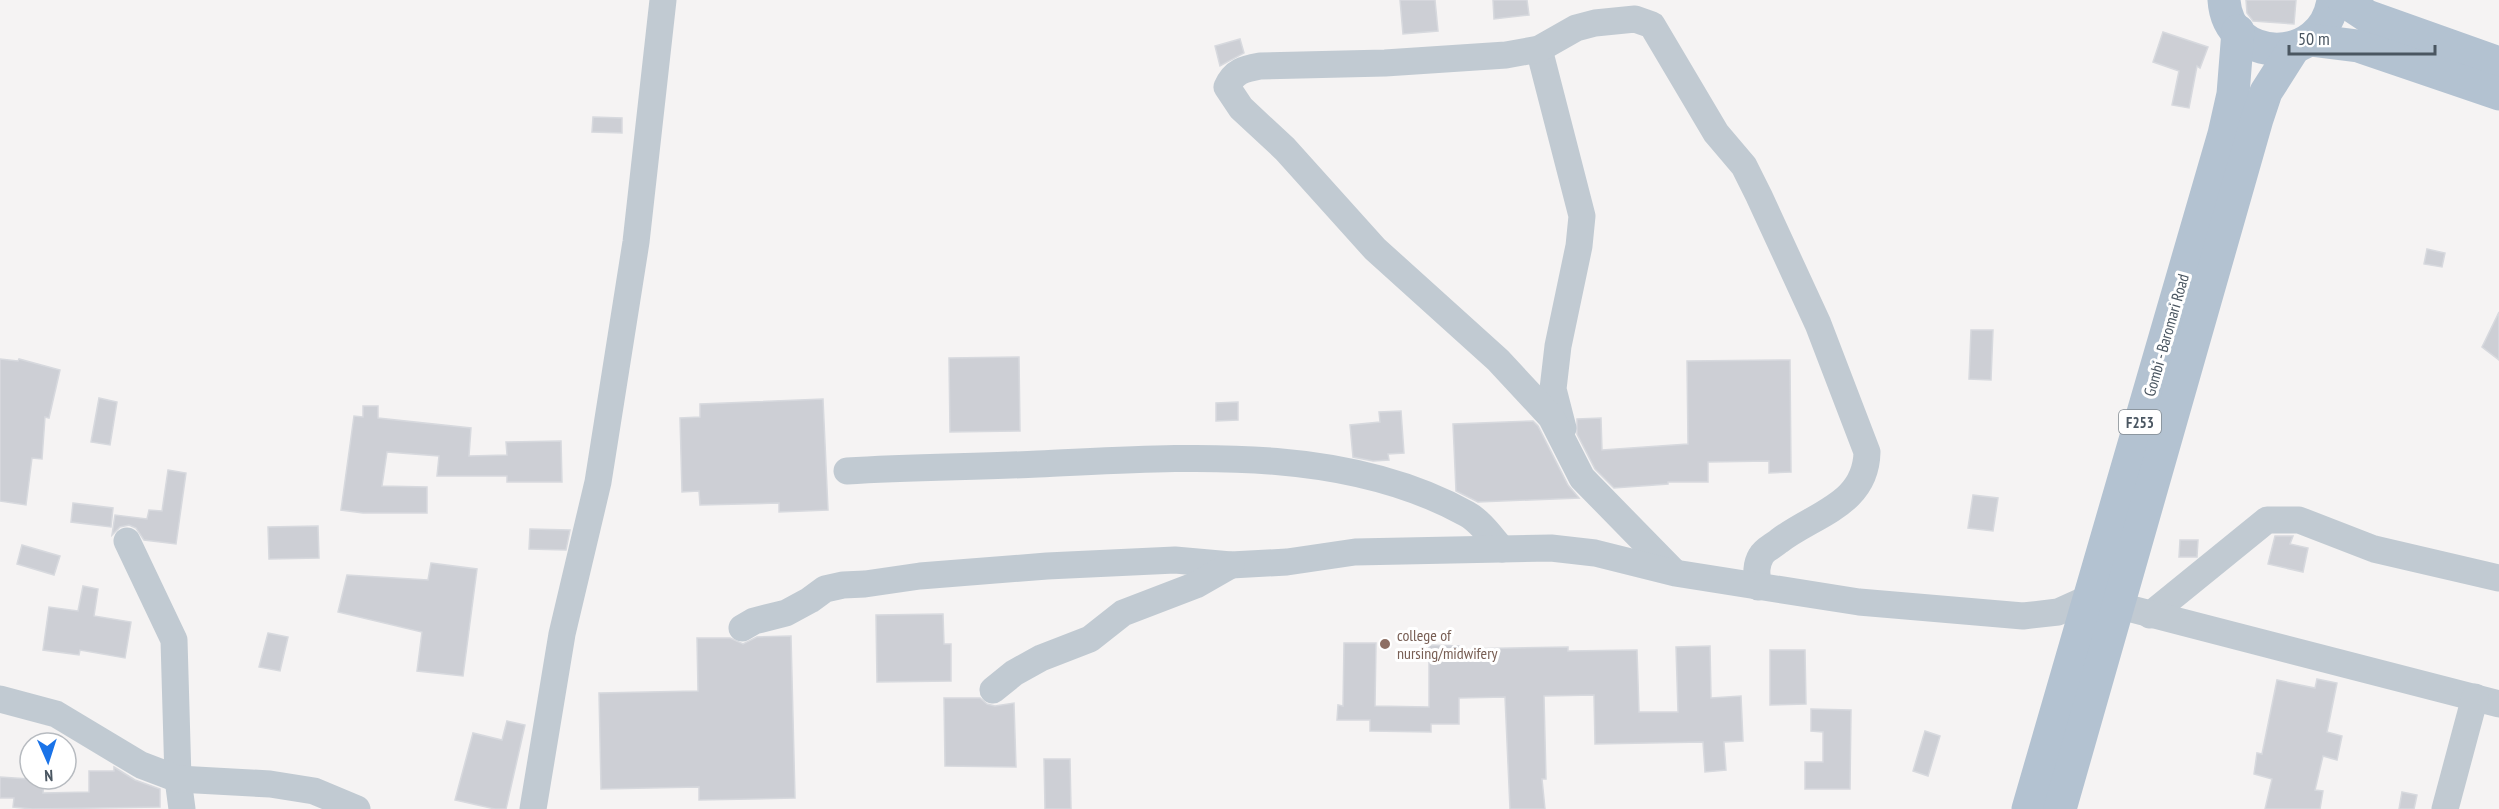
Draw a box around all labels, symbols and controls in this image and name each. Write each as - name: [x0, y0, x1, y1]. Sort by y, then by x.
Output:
- scale bar: [2289, 18, 2434, 56]
- text: 50 m: [2298, 27, 2330, 50]
- street label: Gombi - Baromari Road: [2139, 271, 2193, 399]
- road number: F253: [2119, 410, 2161, 434]
- place label: college of nursing/midwifery: [1397, 625, 1498, 663]
- marker: college of nursing/midwifery: [1378, 637, 1392, 651]
- north arrow: [18, 731, 78, 791]
- text: N: [44, 766, 54, 786]

